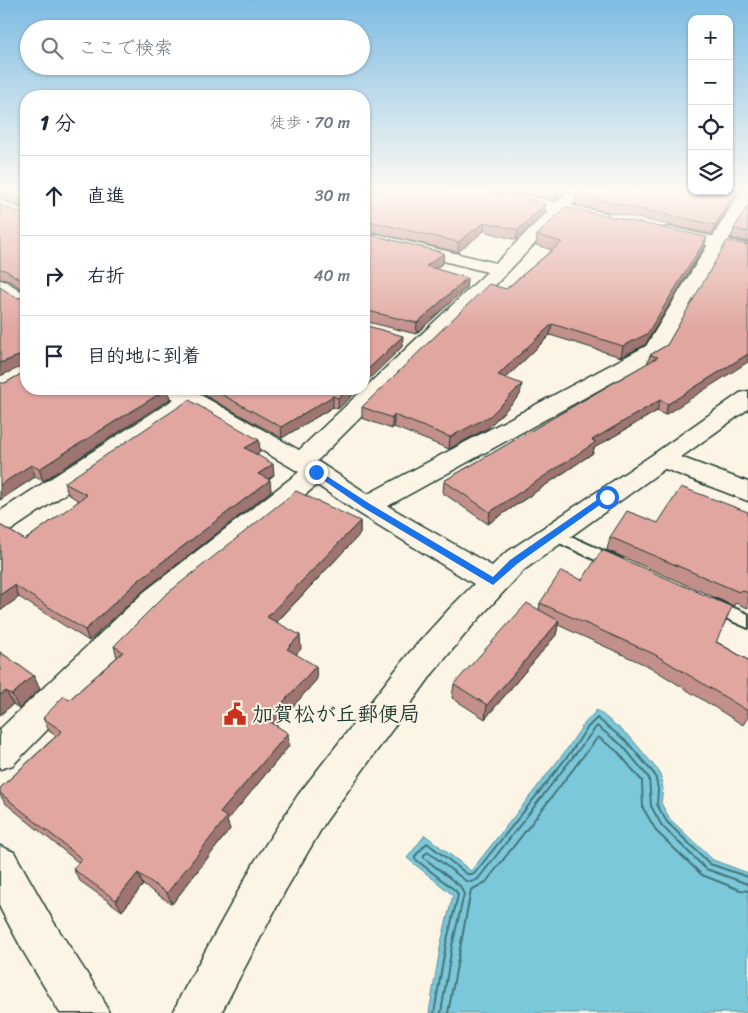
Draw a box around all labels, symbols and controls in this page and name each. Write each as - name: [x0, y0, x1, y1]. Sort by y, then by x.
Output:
- map controls: [688, 15, 733, 195]
- button: +: [688, 15, 733, 60]
- search box: [20, 20, 370, 75]
- text: ここで検索: [78, 31, 173, 64]
- icon: search: [38, 34, 66, 62]
- button: −: [688, 60, 733, 105]
- text: 1 分: [40, 104, 75, 142]
- button: locate: [688, 105, 733, 150]
- text: 徒歩 · 70 m: [270, 108, 350, 137]
- button: layers: [688, 150, 733, 195]
- text: 直進: [87, 179, 125, 212]
- text: 30 m: [315, 181, 350, 210]
- icon: ahead: [40, 182, 68, 210]
- text: 右折: [87, 259, 125, 292]
- text: 40 m: [313, 261, 350, 290]
- icon: right: [40, 262, 68, 290]
- text: 目的地に到着: [87, 339, 201, 372]
- icon: arrive: [40, 342, 68, 370]
- route end: [305, 461, 328, 484]
- route start: [596, 486, 619, 509]
- place label: 加賀松が丘郵便局: [252, 695, 420, 733]
- public building icon: 加賀松が丘郵便局: [222, 701, 248, 727]

